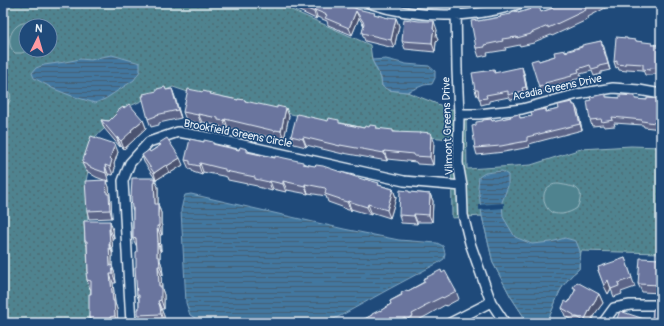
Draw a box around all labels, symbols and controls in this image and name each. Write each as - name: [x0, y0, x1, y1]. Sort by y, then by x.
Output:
- north arrow: [18, 18, 58, 58]
- text: N: [35, 22, 44, 35]
- street label: Acadia Greens Drive: [511, 72, 604, 103]
- street label: Vilmont Greens Drive: [439, 76, 456, 175]
- street label: Brookfield Greens Circle: [183, 117, 294, 150]

